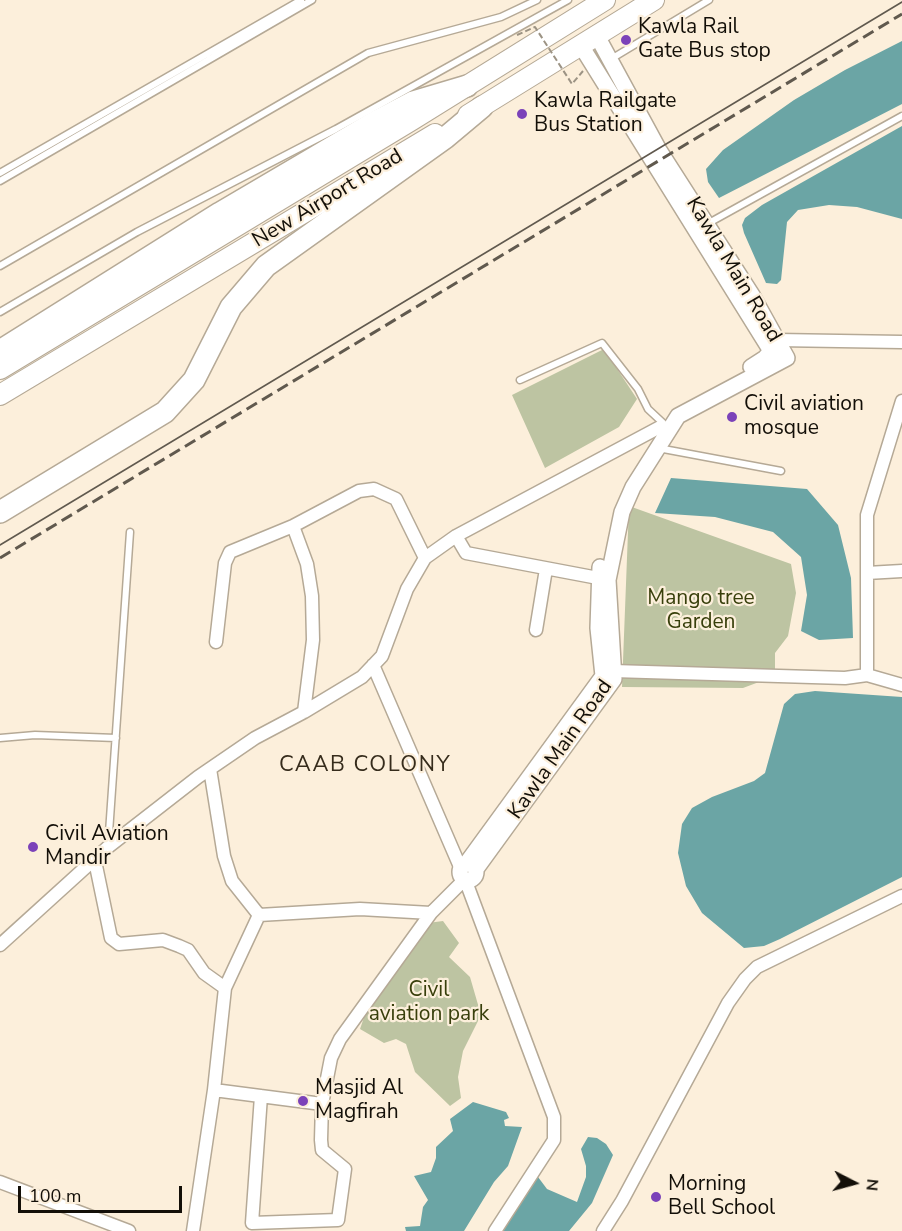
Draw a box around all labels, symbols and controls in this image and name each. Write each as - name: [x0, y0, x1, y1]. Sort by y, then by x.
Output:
- place label: Kawla Rail Gate Bus stop: [638, 15, 771, 65]
- marker: Kawla Rail Gate Bus stop: [619, 33, 633, 47]
- place label: Kawla Railgate Bus Station: [534, 89, 677, 139]
- marker: Kawla Railgate Bus Station: [515, 107, 529, 121]
- street label: New Airport Road: [248, 144, 408, 254]
- street label: Kawla Main Road: [680, 193, 786, 347]
- place label: Civil aviation mosque: [744, 392, 864, 442]
- marker: Civil aviation mosque: [725, 410, 739, 424]
- park label: Mango tree Garden: [647, 586, 755, 636]
- street label: Kawla Main Road: [503, 675, 619, 825]
- district label: CAAB COLONY: [279, 753, 451, 779]
- place label: Civil Aviation Mandir: [45, 822, 169, 872]
- marker: Civil Aviation Mandir: [26, 840, 40, 854]
- park label: Civil aviation park: [369, 978, 489, 1028]
- place label: Masjid Al Magfirah: [315, 1076, 403, 1126]
- marker: Masjid Al Magfirah: [296, 1094, 310, 1108]
- north arrow: [824, 1153, 884, 1213]
- place label: Morning Bell School: [668, 1172, 775, 1222]
- scale bar: [21, 1174, 184, 1212]
- text: N: [860, 1178, 883, 1192]
- text: 100 m: [29, 1184, 81, 1208]
- marker: Morning Bell School: [649, 1190, 663, 1204]

